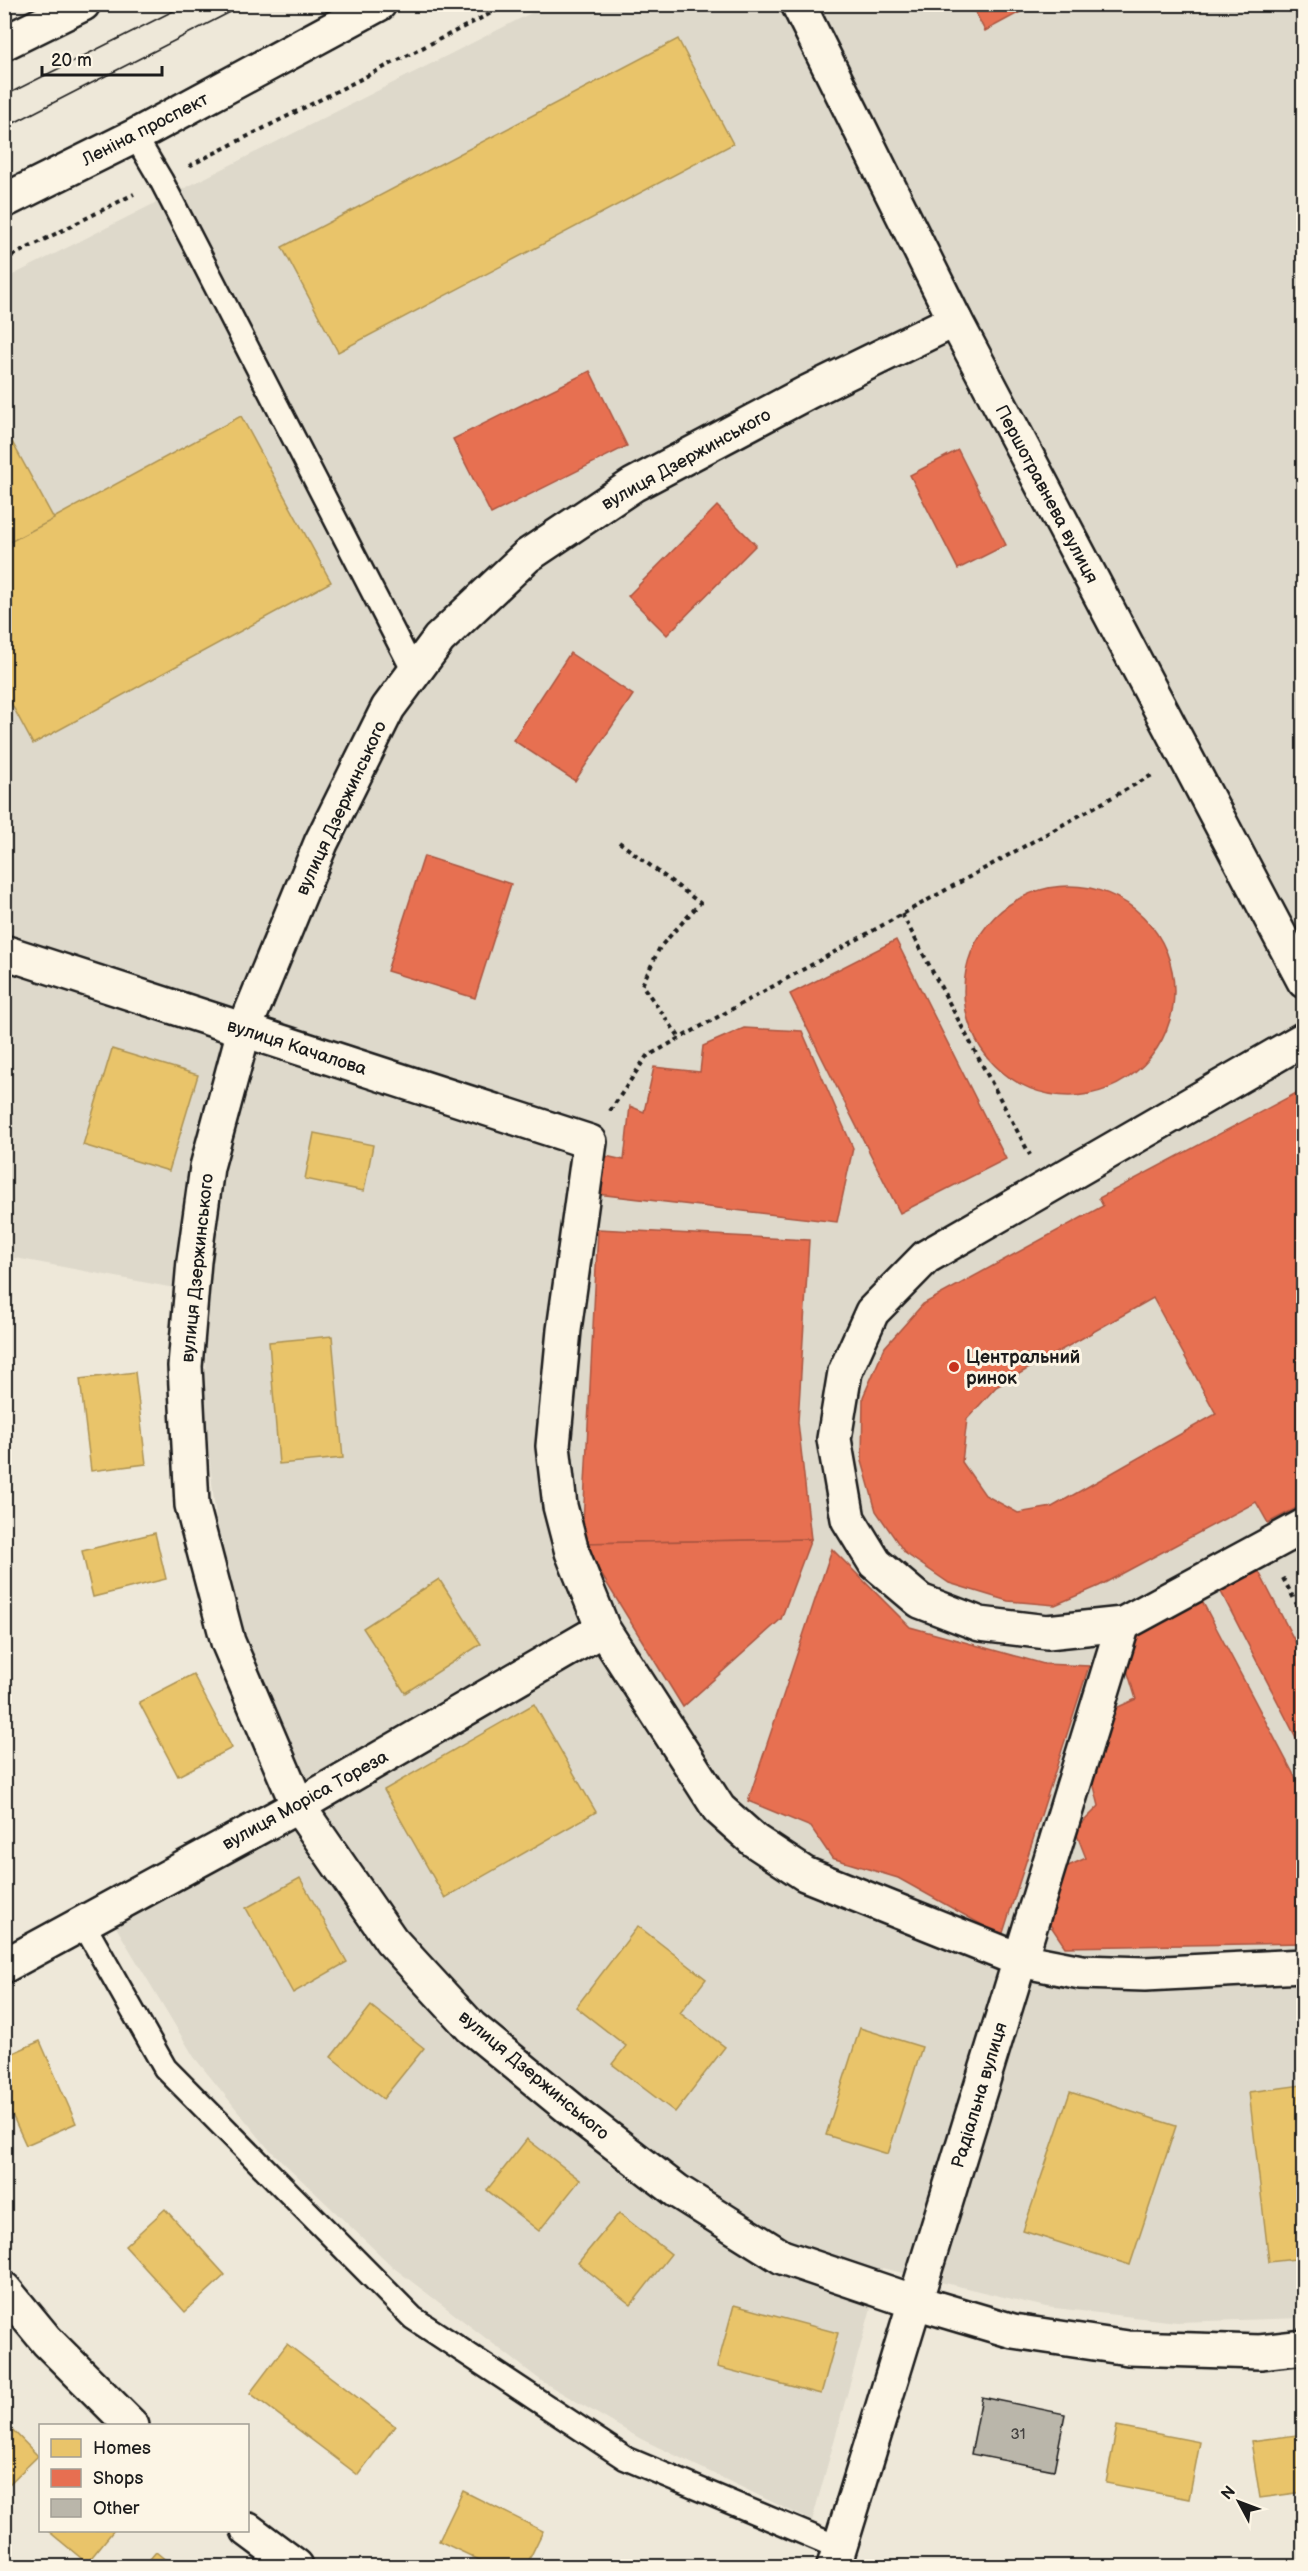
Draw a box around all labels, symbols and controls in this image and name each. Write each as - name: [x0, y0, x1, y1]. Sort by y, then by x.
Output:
- scale bar: [42, 39, 162, 77]
- text: 20 m: [51, 50, 92, 71]
- street label: Леніна проспект: [78, 88, 212, 171]
- street label: Першотравнева вулиця: [991, 402, 1103, 587]
- street label: вулиця Дзержинського: [598, 404, 774, 515]
- street label: вулиця Дзержинського: [292, 718, 391, 899]
- street label: вулиця Качалова: [225, 1015, 370, 1080]
- street label: вулиця Дзержинського: [177, 1173, 218, 1364]
- place label: Центральний ринок: [966, 1347, 1080, 1389]
- marker: Центральний ринок: [947, 1360, 961, 1374]
- street label: вулиця Моріса Тореза: [219, 1746, 392, 1855]
- street label: вулиця Дзержинського: [454, 2006, 613, 2144]
- street label: Радіальна вулиця: [947, 2020, 1012, 2171]
- legend: [39, 2424, 249, 2532]
- house number: 31: [1010, 2425, 1026, 2444]
- text: Homes: [93, 2438, 151, 2459]
- text: Shops: [93, 2468, 144, 2489]
- north arrow: [1209, 2472, 1269, 2532]
- text: N: [1218, 2482, 1240, 2504]
- text: Other: [93, 2498, 140, 2519]

